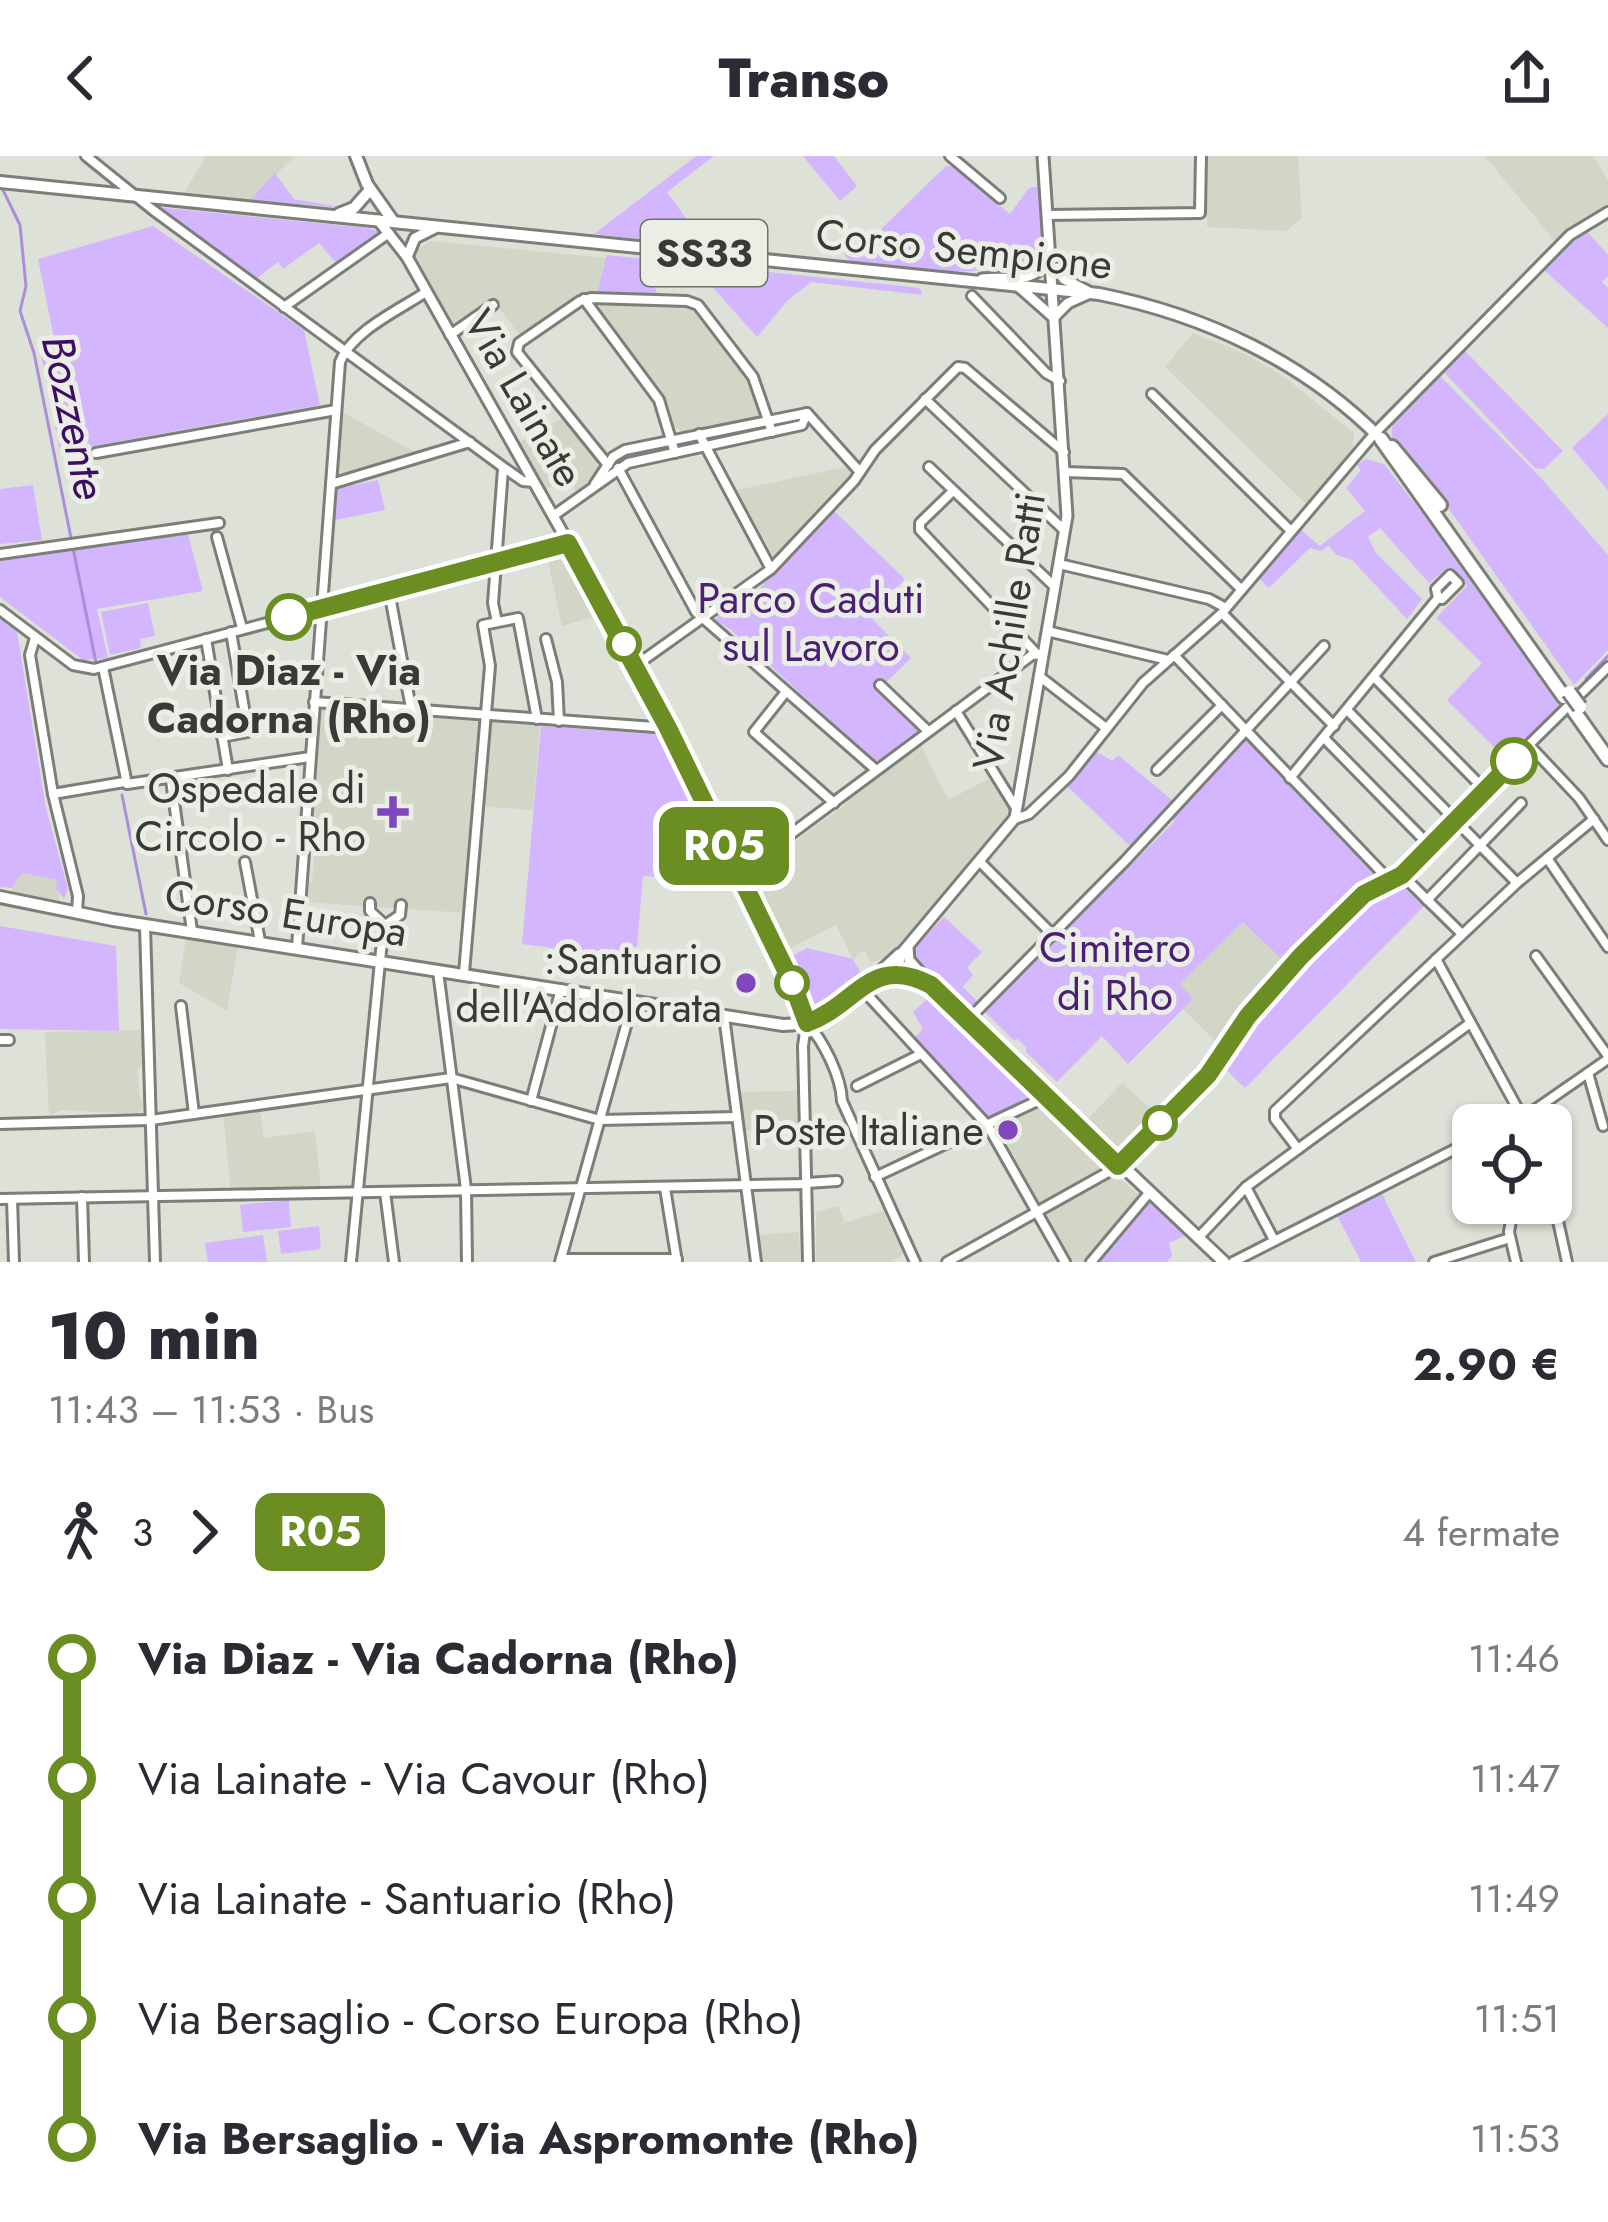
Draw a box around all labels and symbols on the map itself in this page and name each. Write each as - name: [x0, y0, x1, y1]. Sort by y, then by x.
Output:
- street label: Corso Sempione: [813, 203, 1115, 295]
- road number: SS33: [641, 220, 767, 286]
- street label: Via Lainate: [449, 298, 599, 498]
- water label: Bozzente: [25, 329, 123, 506]
- street label: Via Achille Ratti: [957, 488, 1061, 774]
- park label: Parco Caduti sul Lavoro: [697, 568, 925, 677]
- marker: Via Diaz - Via Cadorna (Rho): [267, 595, 311, 639]
- unlabelled marker: [608, 628, 640, 660]
- place label: Via Diaz - Via Cadorna (Rho): [147, 640, 431, 749]
- unlabelled marker: [1492, 739, 1536, 783]
- place label: Ospedale di Circolo - Rho: [134, 758, 366, 867]
- marker: Ospedale di Circolo - Rho: [377, 796, 409, 828]
- line badge: R05: [655, 807, 793, 885]
- street label: Corso Europa: [160, 864, 412, 962]
- park label: Cimitero di Rho: [1039, 917, 1191, 1026]
- place label: :Santuario dell'Addolorata: [455, 929, 722, 1038]
- unlabelled marker: [776, 967, 808, 999]
- marker: :Santuario dell'Addolorata: [733, 970, 759, 996]
- place label: Poste Italiane: [753, 1100, 984, 1161]
- unlabelled marker: [1144, 1107, 1176, 1139]
- marker: Poste Italiane: [995, 1117, 1021, 1143]

